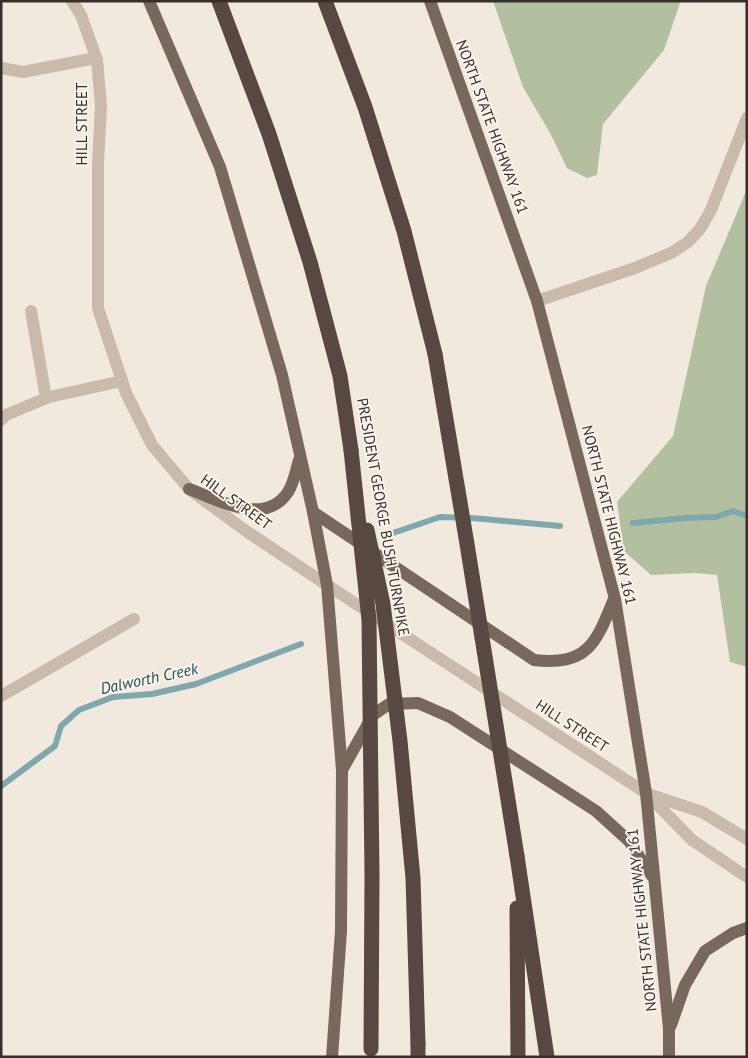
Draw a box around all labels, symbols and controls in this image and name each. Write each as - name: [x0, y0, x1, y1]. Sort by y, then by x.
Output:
- street label: NORTH STATE HIGHWAY 161: [452, 37, 533, 217]
- street label: HILL STREET: [72, 82, 91, 165]
- street label: PRESIDENT GEORGE BUSH TURNPIKE: [353, 396, 414, 637]
- street label: NORTH STATE HIGHWAY 161: [578, 423, 641, 607]
- street label: HILL STREET: [197, 470, 276, 534]
- water label: Dalworth Creek: [98, 658, 200, 698]
- street label: HILL STREET: [532, 695, 613, 757]
- street label: NORTH STATE HIGHWAY 161: [622, 827, 661, 1013]

